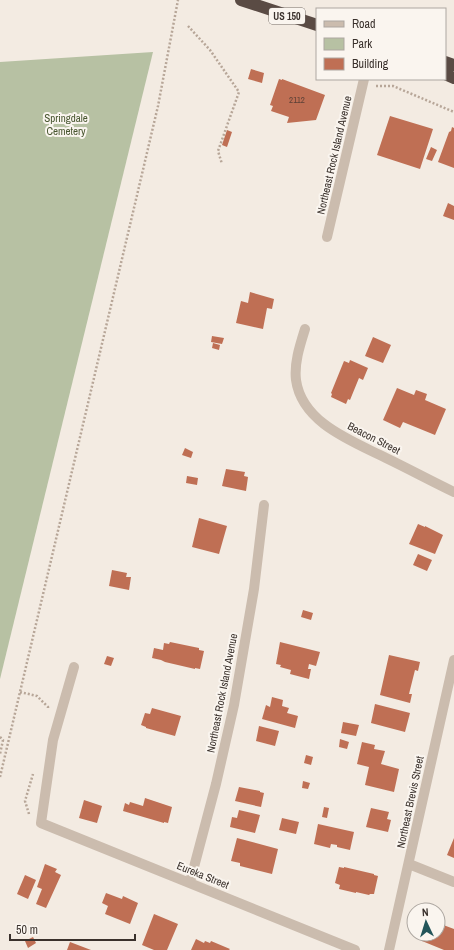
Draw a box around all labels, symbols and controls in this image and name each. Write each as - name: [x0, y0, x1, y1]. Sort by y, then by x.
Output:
- road number: US 150: [269, 8, 305, 24]
- legend: [316, 8, 446, 80]
- text: Road: [352, 16, 376, 32]
- text: Park: [352, 36, 372, 52]
- text: Building: [352, 56, 389, 72]
- house number: 2112: [289, 94, 305, 106]
- street label: Northeast Rock Island Avenue: [314, 94, 354, 216]
- park label: Springdale Cemetery: [44, 111, 88, 138]
- street label: Beacon Street: [345, 419, 403, 457]
- street label: Northeast Rock Island Avenue: [204, 632, 240, 754]
- street label: Northeast Brevis Street: [393, 754, 427, 849]
- street label: Eureka Street: [175, 858, 232, 892]
- north arrow: [406, 902, 446, 942]
- text: N: [422, 905, 429, 919]
- scale bar: [10, 916, 135, 942]
- text: 50 m: [16, 922, 38, 938]

